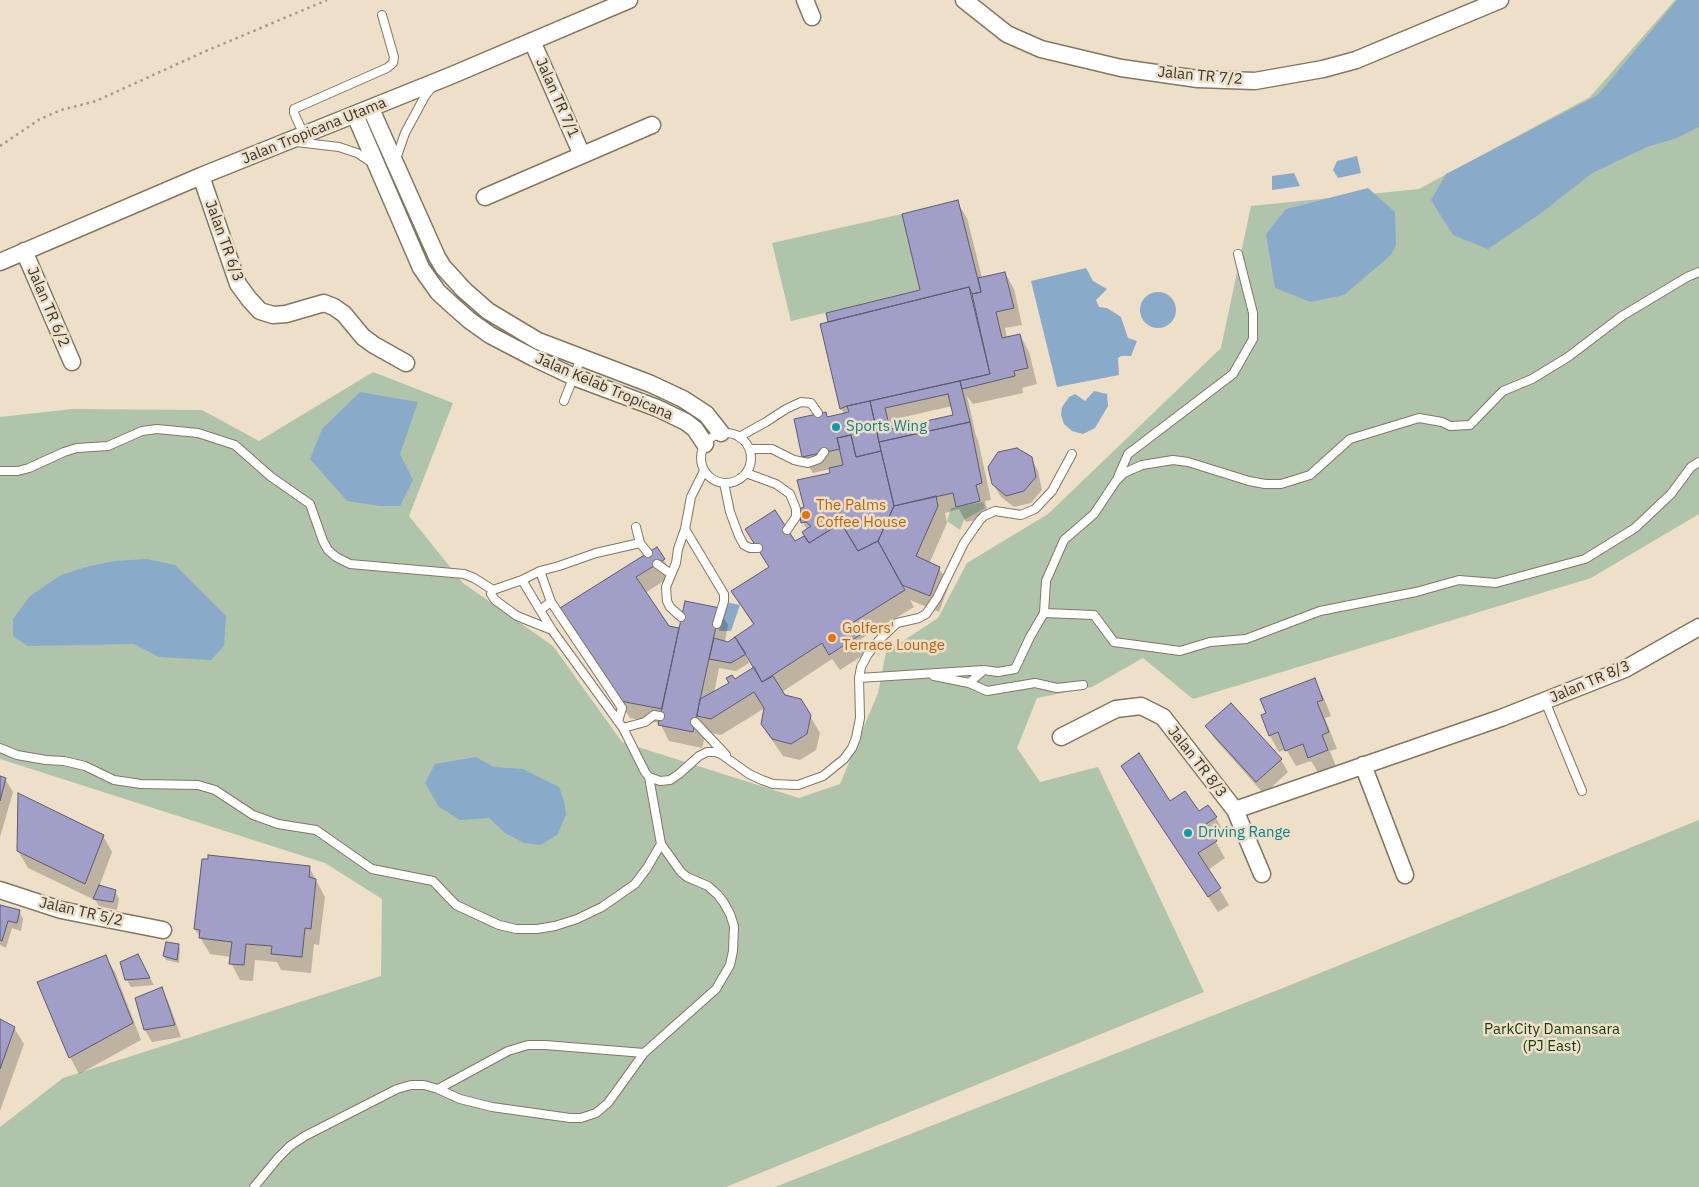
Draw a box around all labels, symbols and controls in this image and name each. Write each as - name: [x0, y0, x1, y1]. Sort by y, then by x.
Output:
- street label: Jalan TR 7/1: [531, 55, 583, 141]
- street label: Jalan TR 7/2: [1157, 63, 1243, 89]
- street label: Jalan Tropicana Utama: [239, 94, 389, 168]
- street label: Jalan TR 6/3: [201, 198, 247, 284]
- street label: Jalan TR 6/2: [23, 264, 73, 350]
- street label: Jalan Kelab Tropicana: [532, 350, 676, 424]
- place label: Sports Wing: [846, 418, 927, 436]
- marker: Sports Wing: [830, 421, 842, 433]
- place label: The Palms Coffee House: [816, 497, 906, 532]
- marker: The Palms Coffee House: [800, 509, 812, 521]
- place label: Golfers' Terrace Lounge: [842, 620, 945, 655]
- marker: Golfers' Terrace Lounge: [826, 632, 838, 644]
- street label: Jalan TR 8/3: [1547, 657, 1633, 707]
- street label: Jalan TR 8/3: [1164, 723, 1230, 801]
- place label: Driving Range: [1198, 824, 1290, 842]
- marker: Driving Range: [1182, 827, 1194, 839]
- street label: Jalan TR 5/2: [37, 894, 125, 930]
- park label: ParkCity Damansara (PJ East): [1484, 1021, 1620, 1056]

